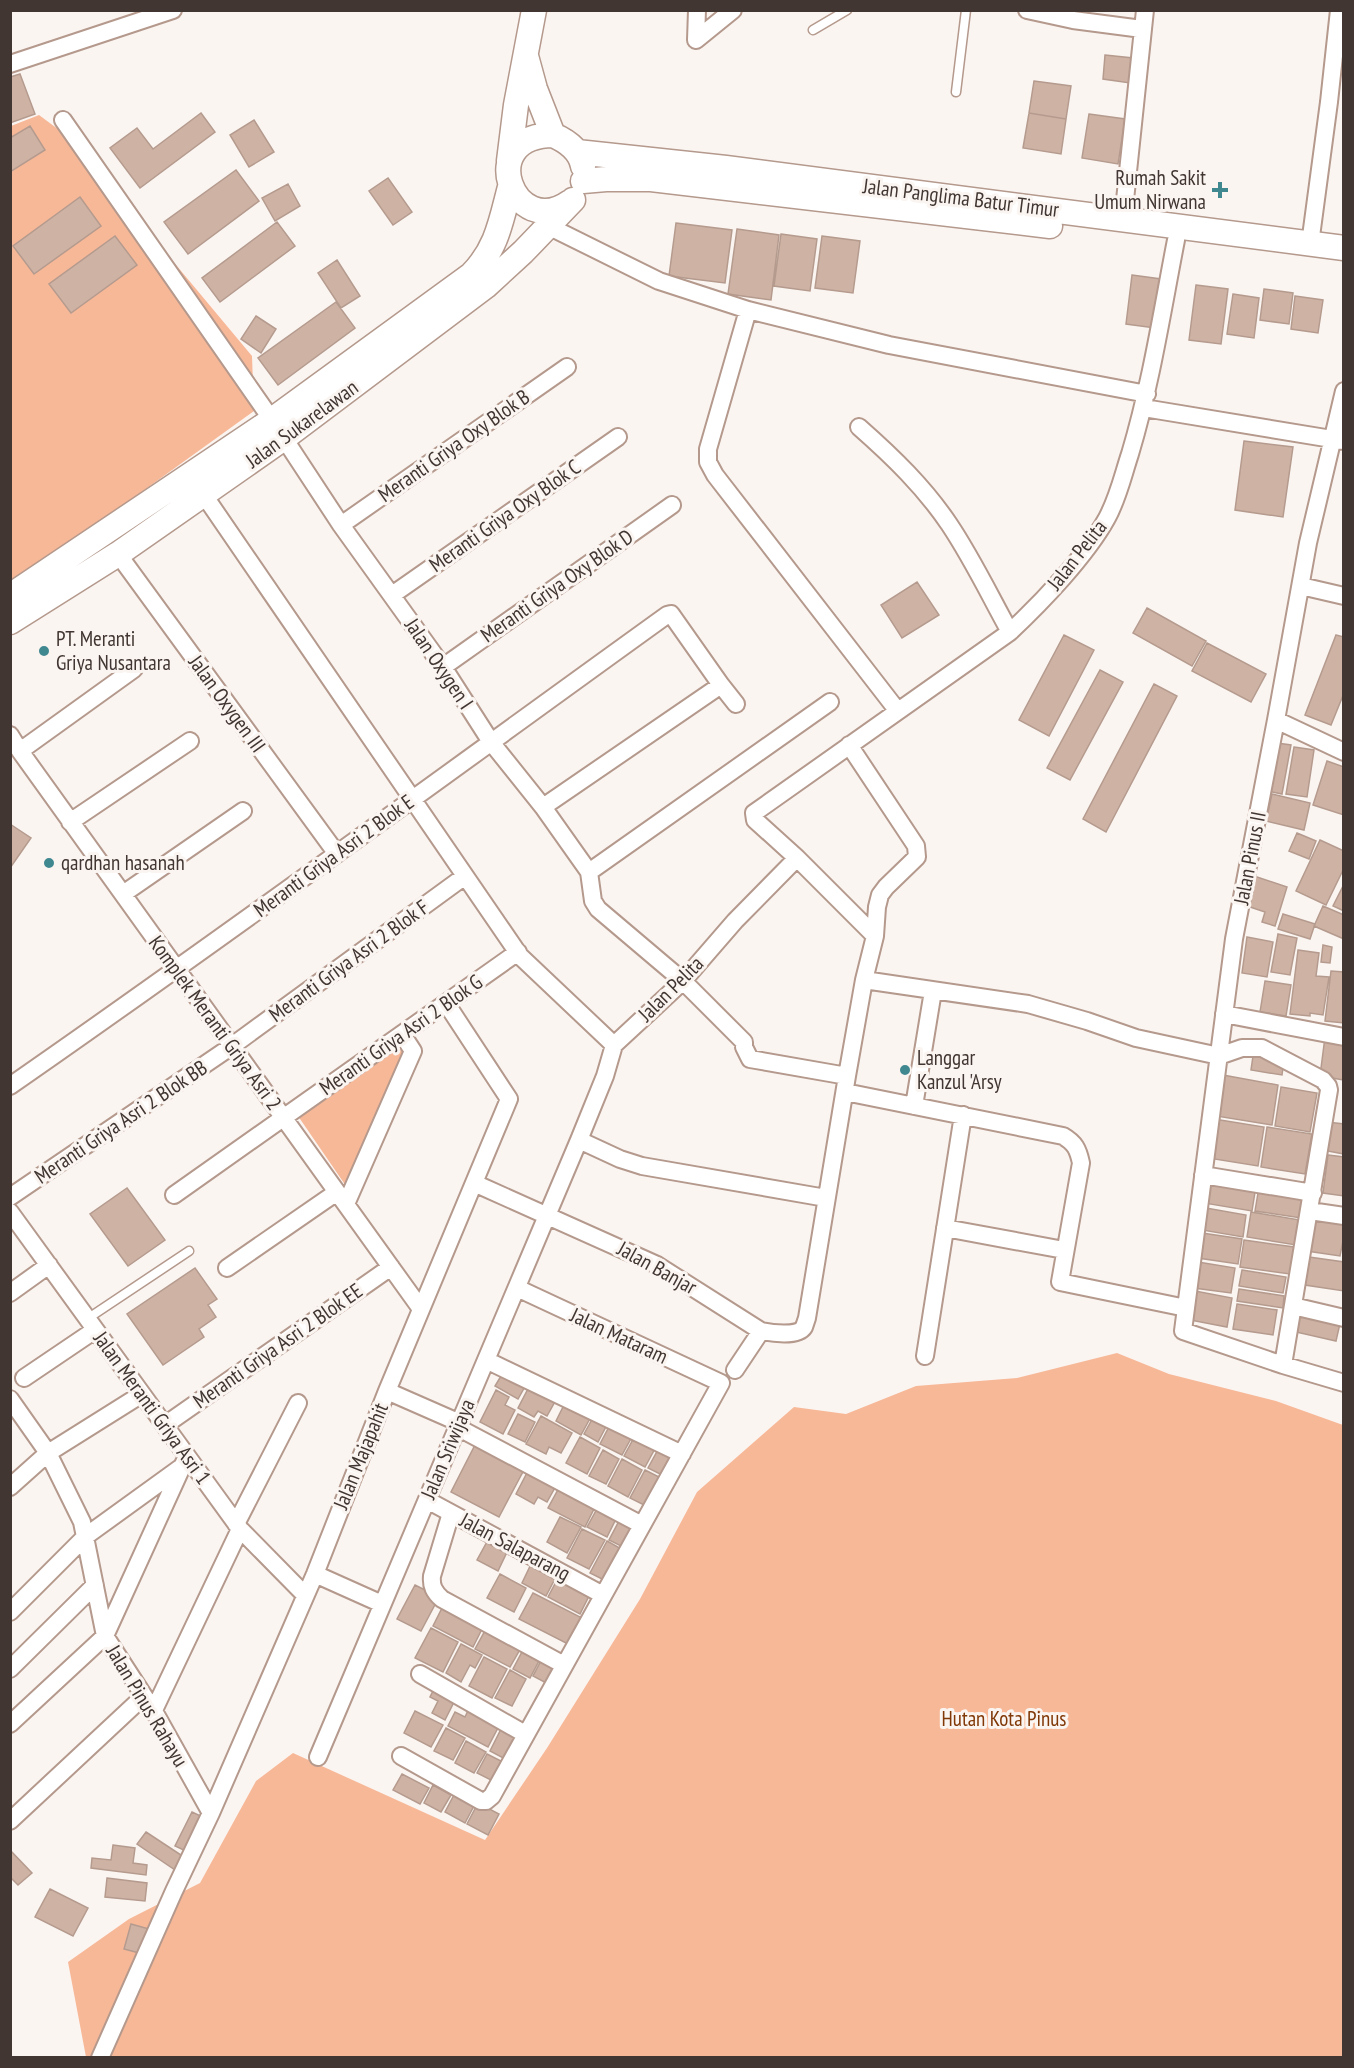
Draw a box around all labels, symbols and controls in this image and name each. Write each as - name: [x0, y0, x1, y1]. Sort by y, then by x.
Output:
- place label: Rumah Sakit Umum Nirwana: [1094, 164, 1206, 215]
- street label: Jalan Panglima Batur Timur: [860, 172, 1061, 223]
- marker: Rumah Sakit Umum Nirwana: [1211, 181, 1229, 199]
- street label: Jalan Sukarelawan: [239, 374, 363, 474]
- street label: Meranti Griya Oxy Blok B: [373, 383, 535, 508]
- street label: Meranti Griya Oxy Blok C: [424, 453, 586, 578]
- street label: Jalan Pelita: [1040, 514, 1112, 596]
- street label: Meranti Griya Oxy Blok D: [475, 523, 638, 648]
- street label: Jalan Oxygen I: [398, 612, 480, 715]
- place label: PT. Meranti Griya Nusantara: [56, 625, 171, 676]
- marker: PT. Meranti Griya Nusantara: [37, 644, 51, 658]
- street label: Jalan Oxygen III: [182, 649, 272, 758]
- street label: Meranti Griya Asri 2 Blok E: [248, 788, 419, 923]
- street label: Jalan Pinus II: [1227, 809, 1272, 908]
- place label: qardhan hasanah: [61, 849, 185, 876]
- marker: qardhan hasanah: [42, 856, 56, 870]
- street label: Meranti Griya Asri 2 Blok F: [263, 893, 434, 1028]
- street label: Komplek Meranti Griya Asri 2: [143, 930, 288, 1115]
- street label: Jalan Pelita: [632, 950, 709, 1028]
- street label: Meranti Griya Asri 2 Blok G: [314, 968, 488, 1101]
- place label: Langgar Kanzul 'Arsy: [917, 1044, 1002, 1095]
- street label: Meranti Griya Asri 2 Blok BB: [29, 1054, 212, 1189]
- marker: Langgar Kanzul 'Arsy: [898, 1063, 912, 1077]
- street label: Jalan Banjar: [612, 1234, 702, 1300]
- street label: Meranti Griya Asri 2 Blok EE: [188, 1277, 368, 1414]
- street label: Jalan Mataram: [565, 1301, 672, 1370]
- street label: Jalan Meranti Griya Asri 1: [87, 1325, 217, 1490]
- street label: Jalan Sriwijaya: [414, 1395, 481, 1504]
- street label: Jalan Majapahit: [327, 1399, 394, 1514]
- street label: Jalan Salaparang: [455, 1506, 575, 1587]
- street label: Jalan Pinus Rahayu: [100, 1639, 194, 1772]
- park label: Hutan Kota Pinus: [942, 1705, 1066, 1732]

